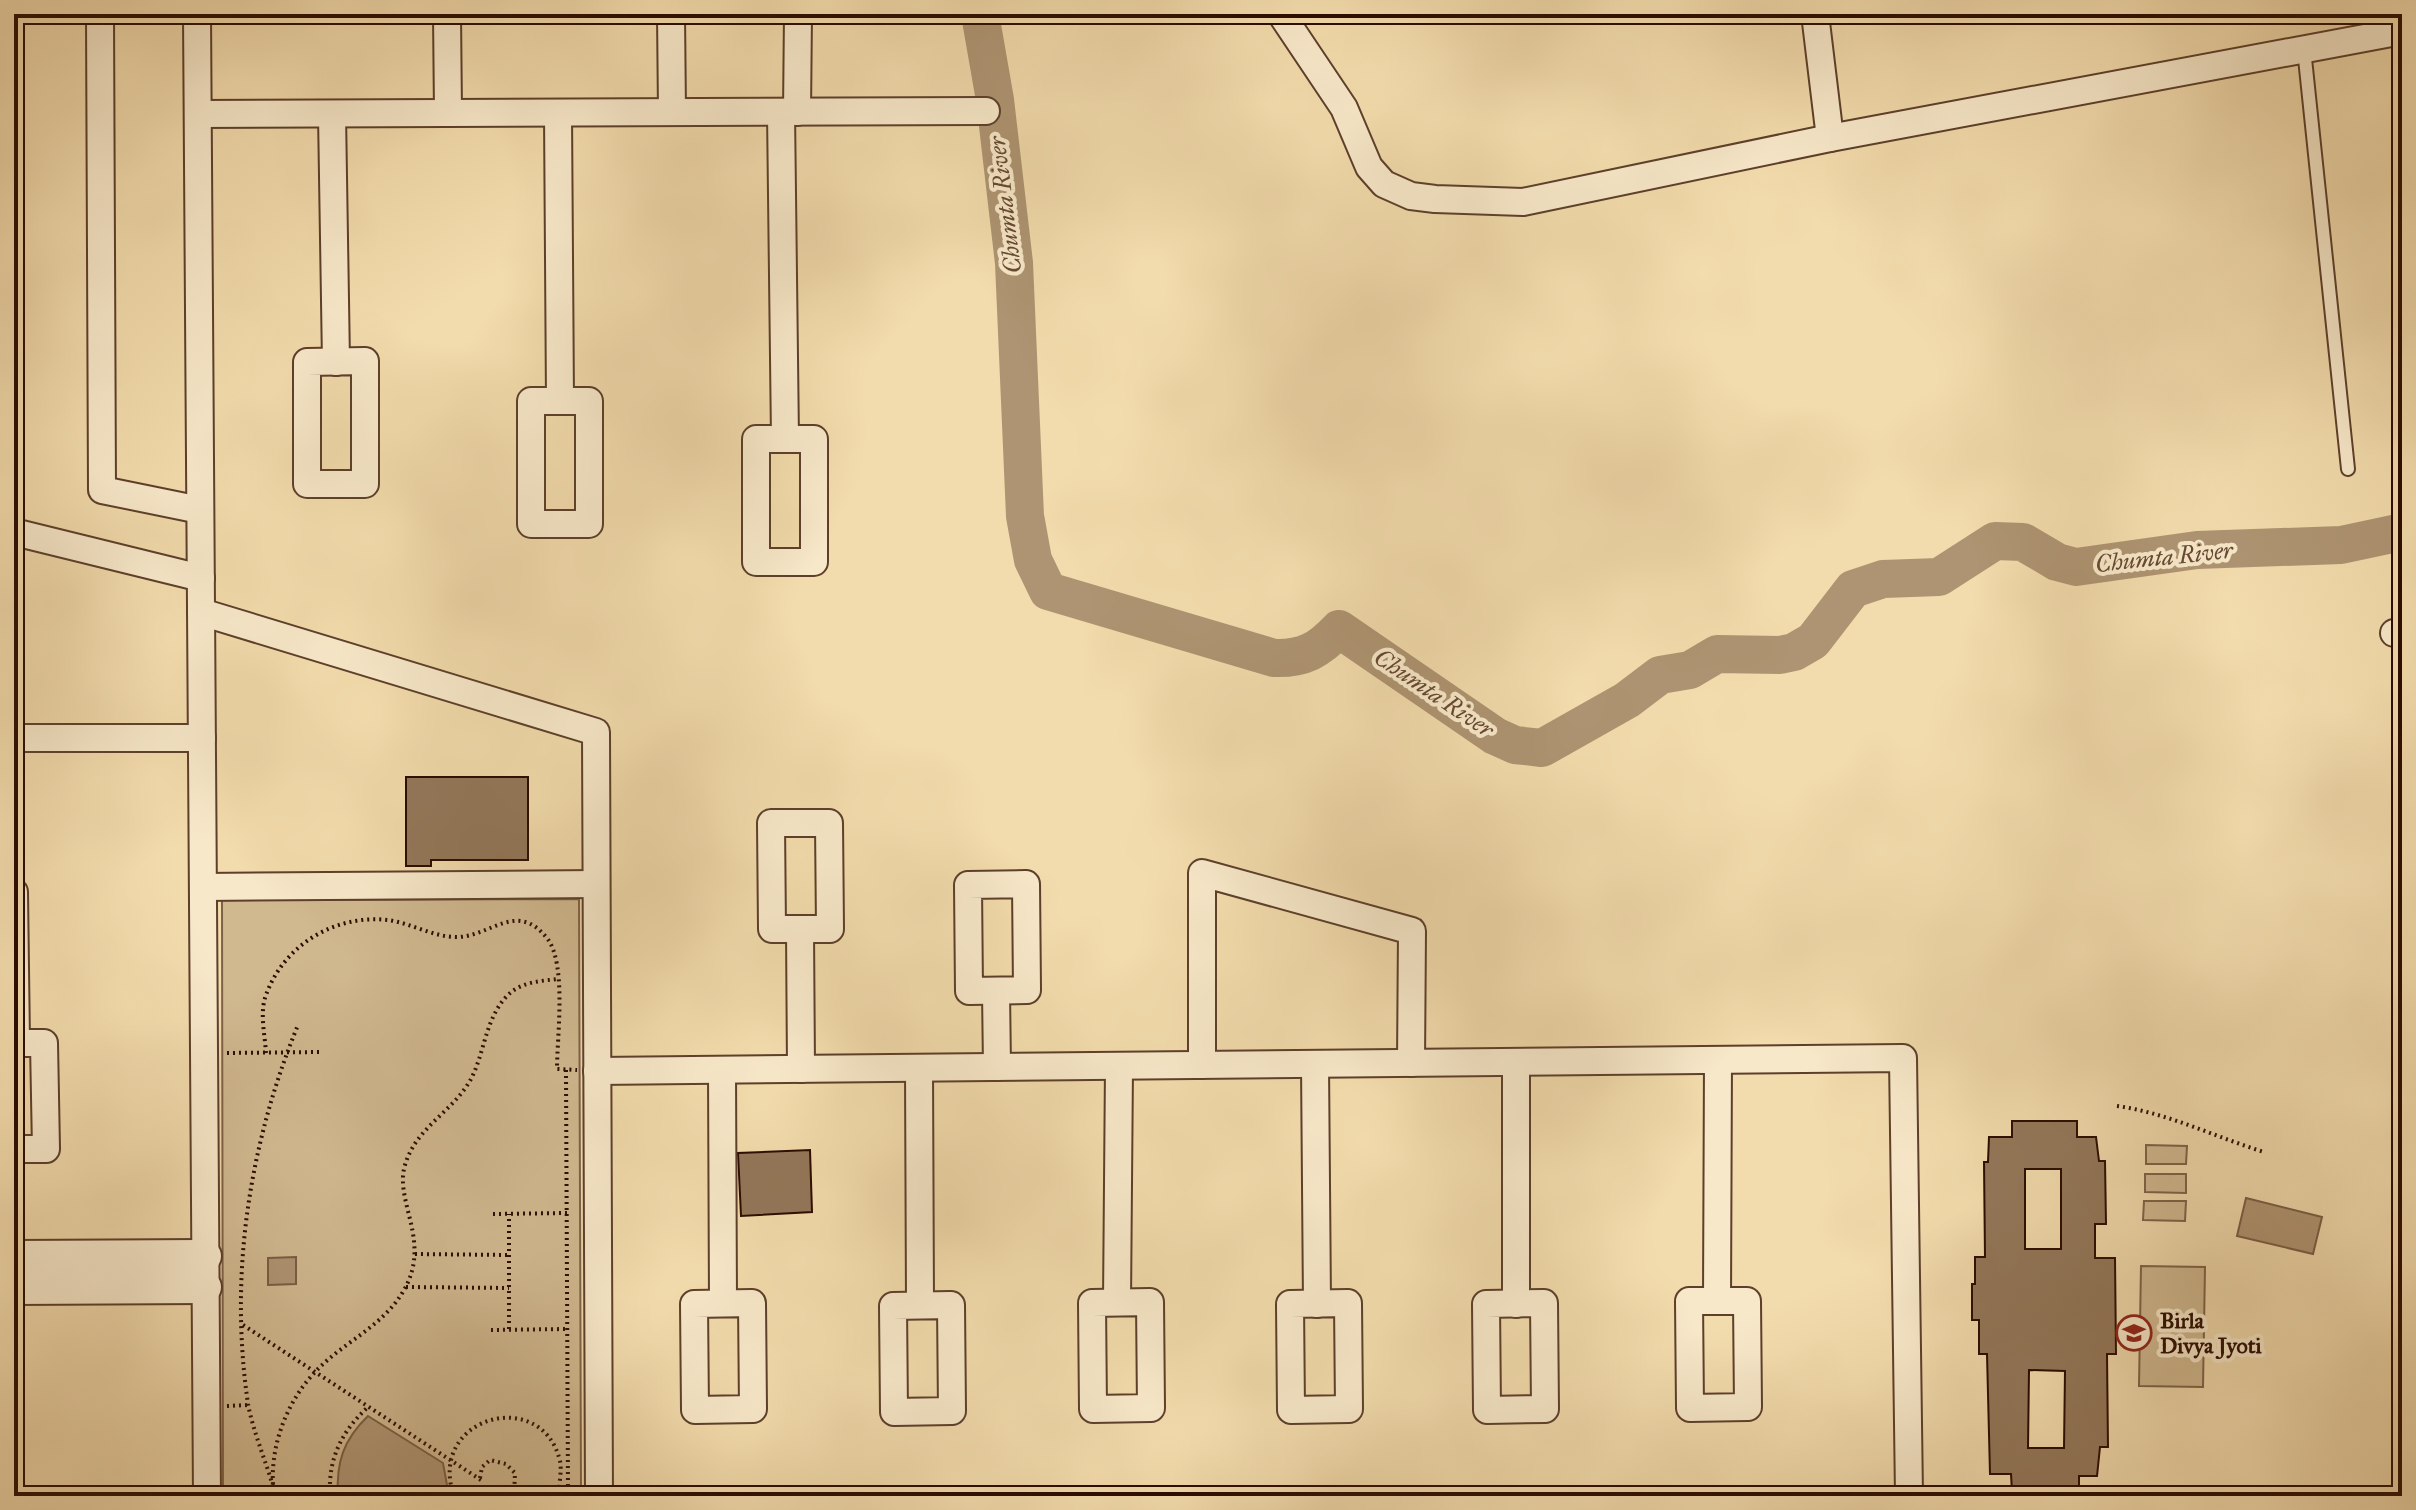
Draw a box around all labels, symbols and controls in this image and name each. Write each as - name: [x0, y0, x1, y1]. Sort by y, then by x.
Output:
- water label: Chumta River: [981, 133, 1028, 275]
- water label: Chumta River: [2094, 535, 2236, 579]
- water label: Chumta River: [1368, 642, 1501, 745]
- place label: Birla Divya Jyoti: [2160, 1307, 2263, 1360]
- school or university icon: Birla Divya Jyoti: [2115, 1314, 2153, 1352]

